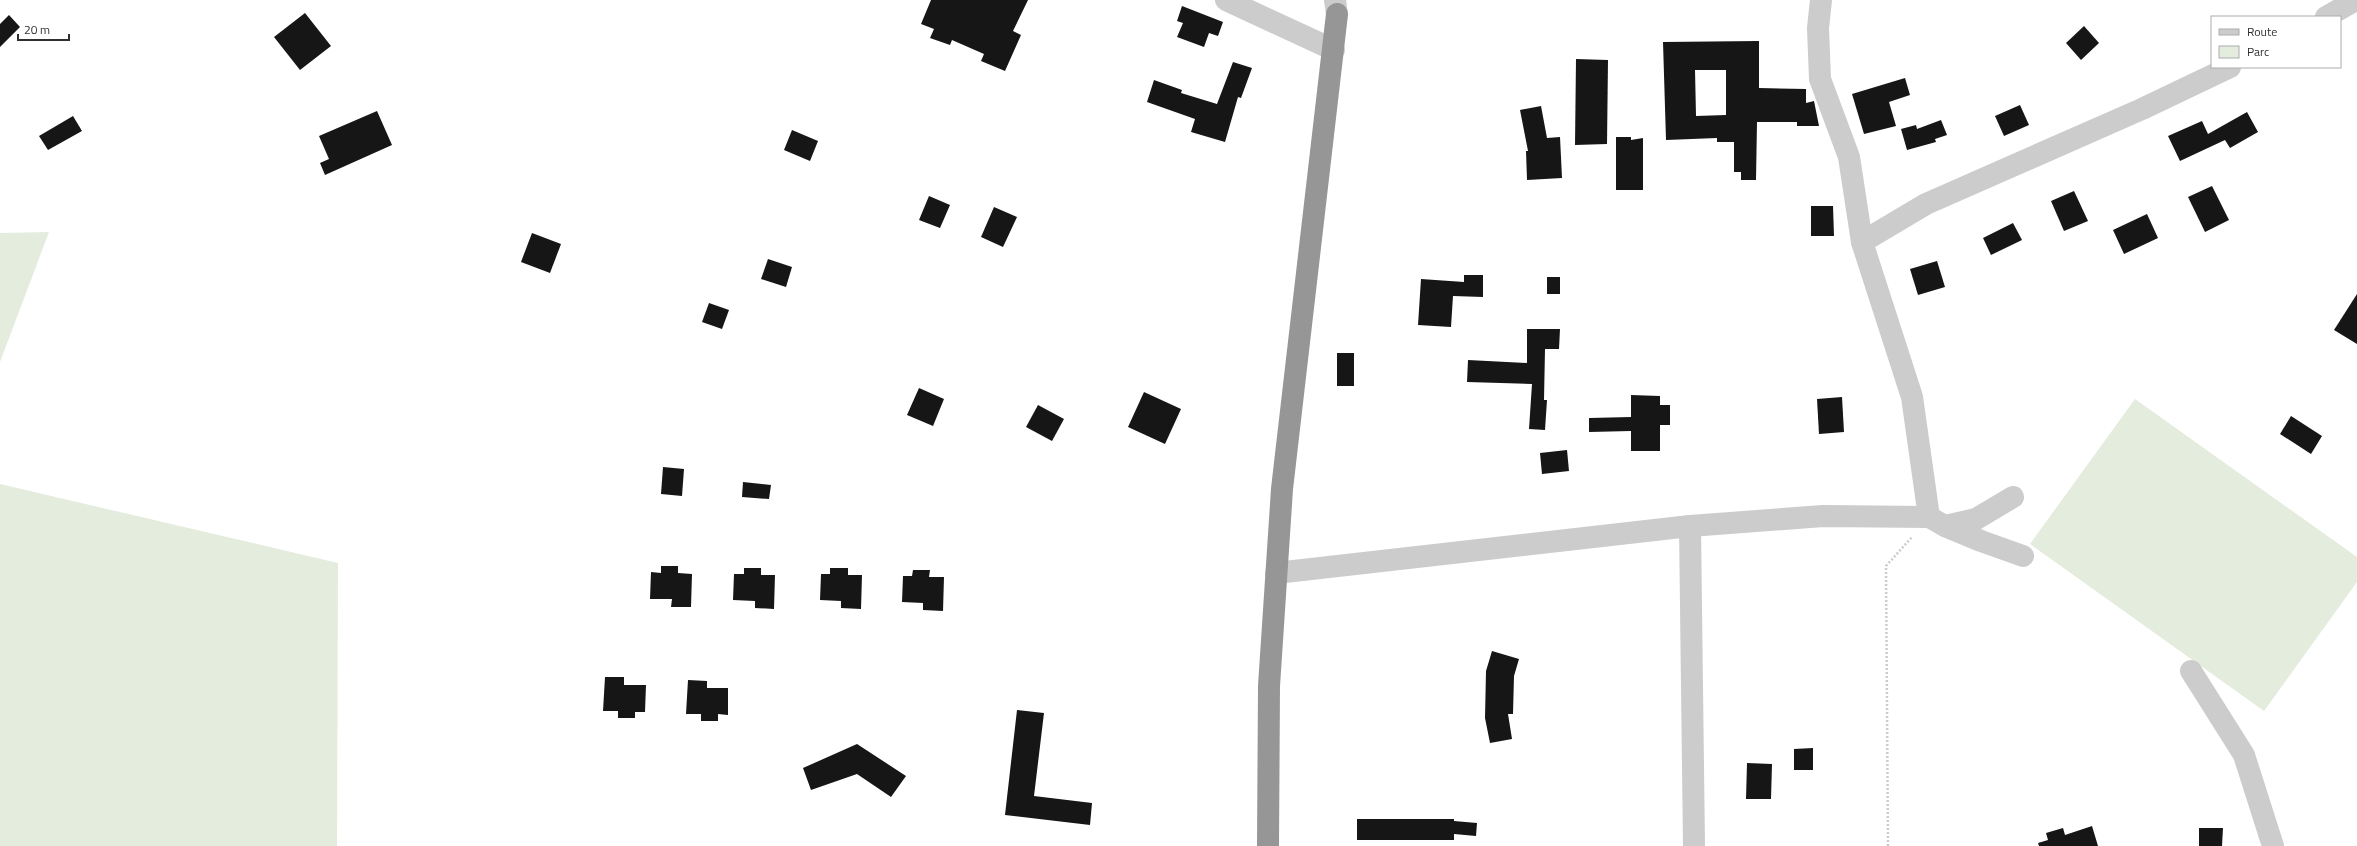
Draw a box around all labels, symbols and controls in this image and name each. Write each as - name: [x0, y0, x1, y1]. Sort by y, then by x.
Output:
- scale bar: [18, 16, 69, 42]
- legend: [2211, 16, 2341, 68]
- text: 20 m: [24, 20, 50, 39]
- text: Route: [2247, 22, 2277, 41]
- text: Parc: [2247, 42, 2269, 61]

